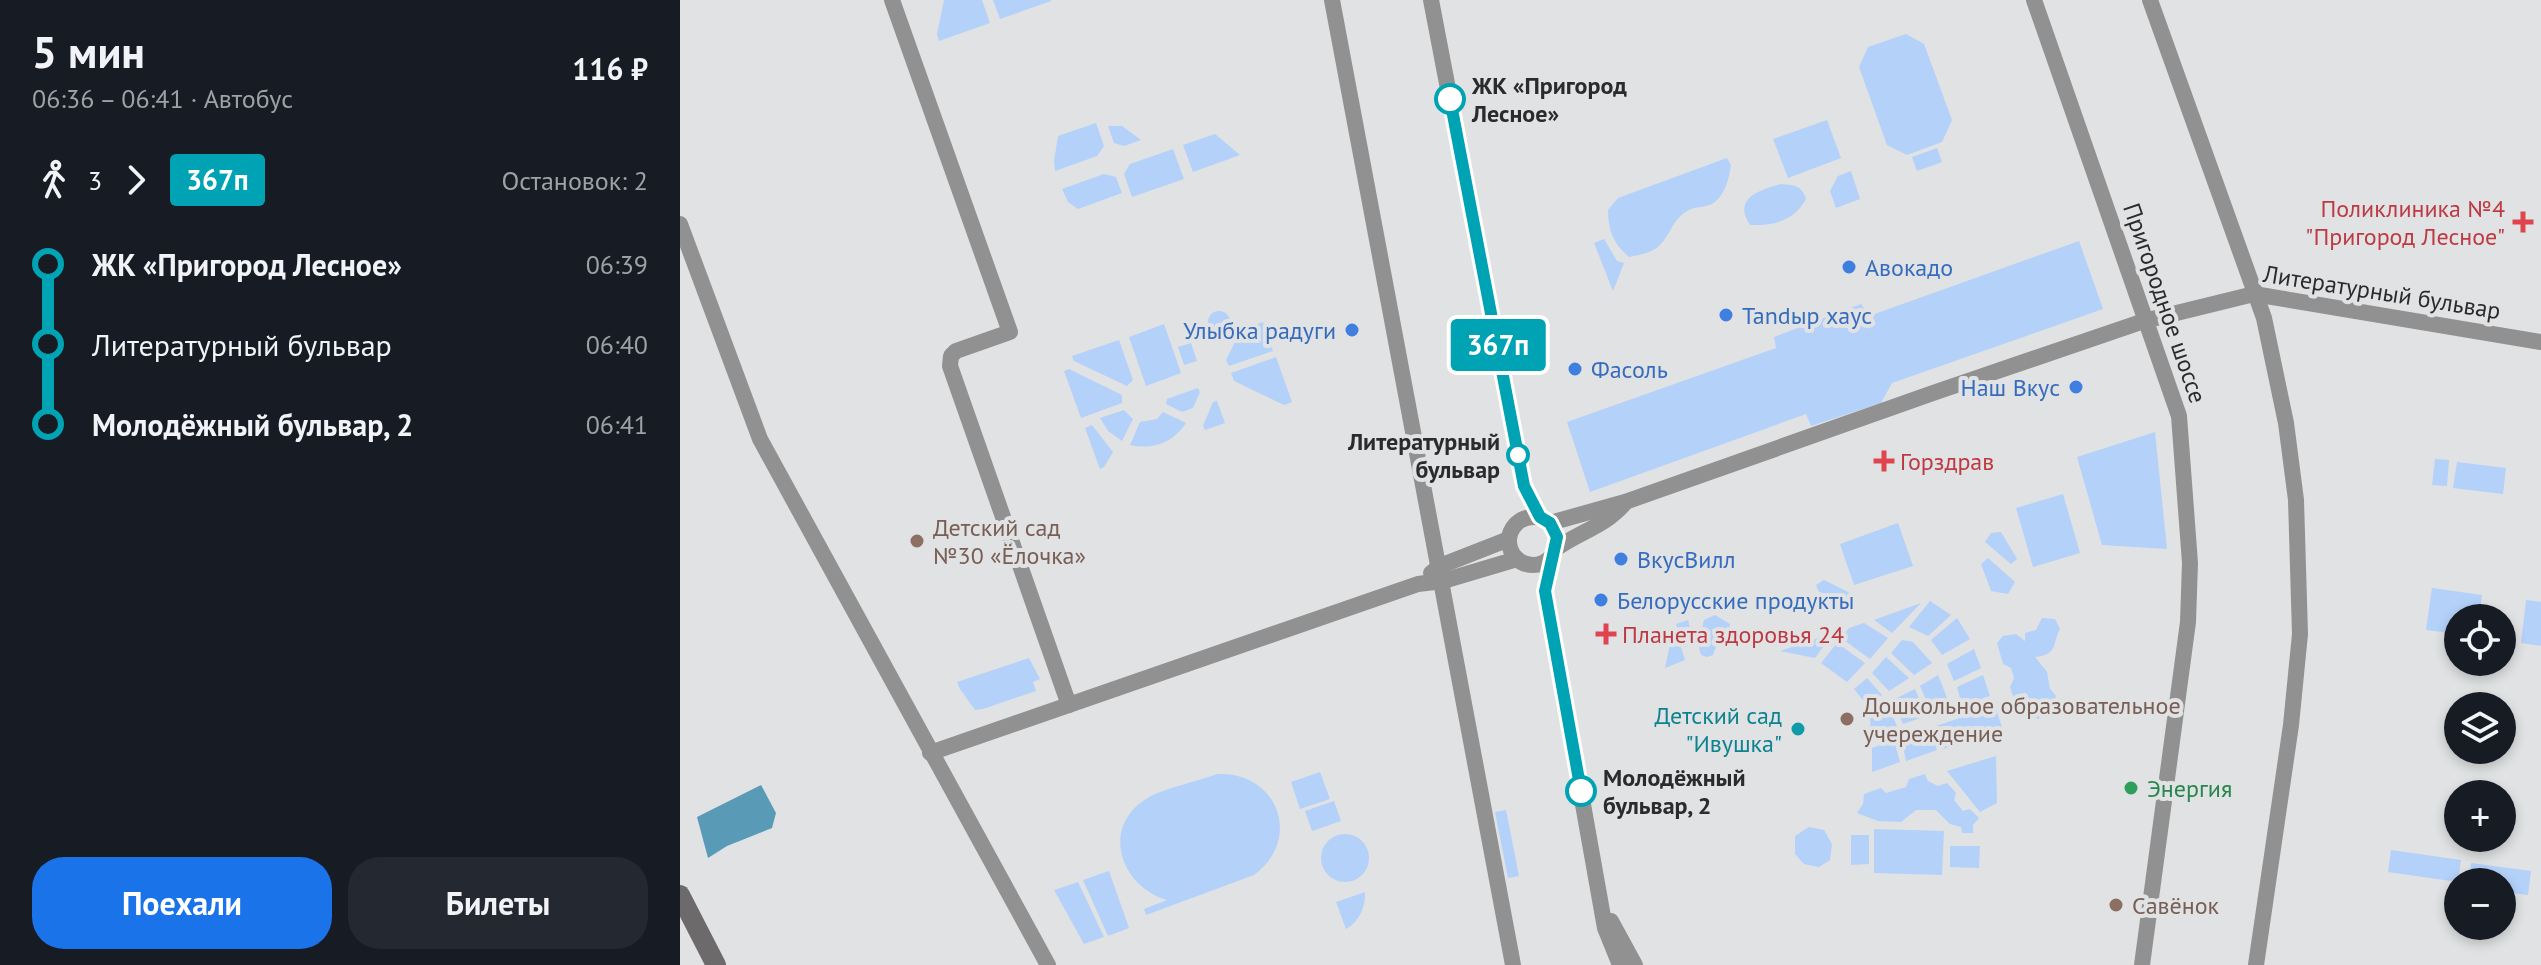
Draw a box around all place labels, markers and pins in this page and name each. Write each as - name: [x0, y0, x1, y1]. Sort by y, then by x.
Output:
- place label: ЖК «Пригород Лесное»: [1471, 70, 1627, 129]
- marker: ЖК «Пригород Лесное»: [1435, 84, 1465, 114]
- place label: Поликлиника №4 "Пригород Лесное": [2305, 193, 2505, 252]
- marker: Поликлиника №4 "Пригород Лесное": [2512, 211, 2534, 233]
- place label: Авокадо: [1865, 252, 1953, 283]
- marker: Авокадо: [1840, 258, 1858, 276]
- place label: Tandыр хаус: [1742, 300, 1872, 331]
- marker: Tandыр хаус: [1717, 306, 1735, 324]
- place label: Улыбка радуги: [1183, 315, 1336, 346]
- marker: Улыбка радуги: [1343, 321, 1361, 339]
- place label: Фасоль: [1591, 354, 1668, 385]
- marker: Фасоль: [1566, 360, 1584, 378]
- place label: Наш Вкус: [1961, 372, 2060, 403]
- marker: Наш Вкус: [2067, 378, 2085, 396]
- place label: Литературный бульвар: [1347, 426, 1500, 485]
- marker: Литературный бульвар: [1507, 444, 1529, 466]
- place label: Горздрав: [1900, 446, 1994, 477]
- marker: Горздрав: [1875, 452, 1893, 470]
- place label: Детский сад №30 «Ёлочка»: [933, 512, 1086, 571]
- marker: Детский сад №30 «Ёлочка»: [908, 532, 926, 550]
- place label: ВкусВилл: [1637, 544, 1736, 575]
- marker: ВкусВилл: [1612, 550, 1630, 568]
- place label: Белорусские продукты: [1617, 585, 1854, 616]
- marker: Белорусские продукты: [1592, 591, 1610, 609]
- place label: Планета здоровья 24: [1622, 619, 1844, 650]
- marker: Планета здоровья 24: [1597, 625, 1615, 643]
- place label: Дошкольное образовательное учереждение: [1863, 690, 2181, 749]
- place label: Детский сад "Ивушка": [1655, 700, 1782, 759]
- marker: Дошкольное образовательное учереждение: [1838, 710, 1856, 728]
- marker: Детский сад "Ивушка": [1789, 720, 1807, 738]
- place label: Молодёжный бульвар, 2: [1603, 762, 1746, 821]
- place label: Энергия: [2147, 773, 2232, 804]
- marker: Молодёжный бульвар, 2: [1566, 776, 1596, 806]
- marker: Энергия: [2122, 779, 2140, 797]
- place label: Савёнок: [2132, 890, 2220, 921]
- marker: Савёнок: [2107, 896, 2125, 914]

